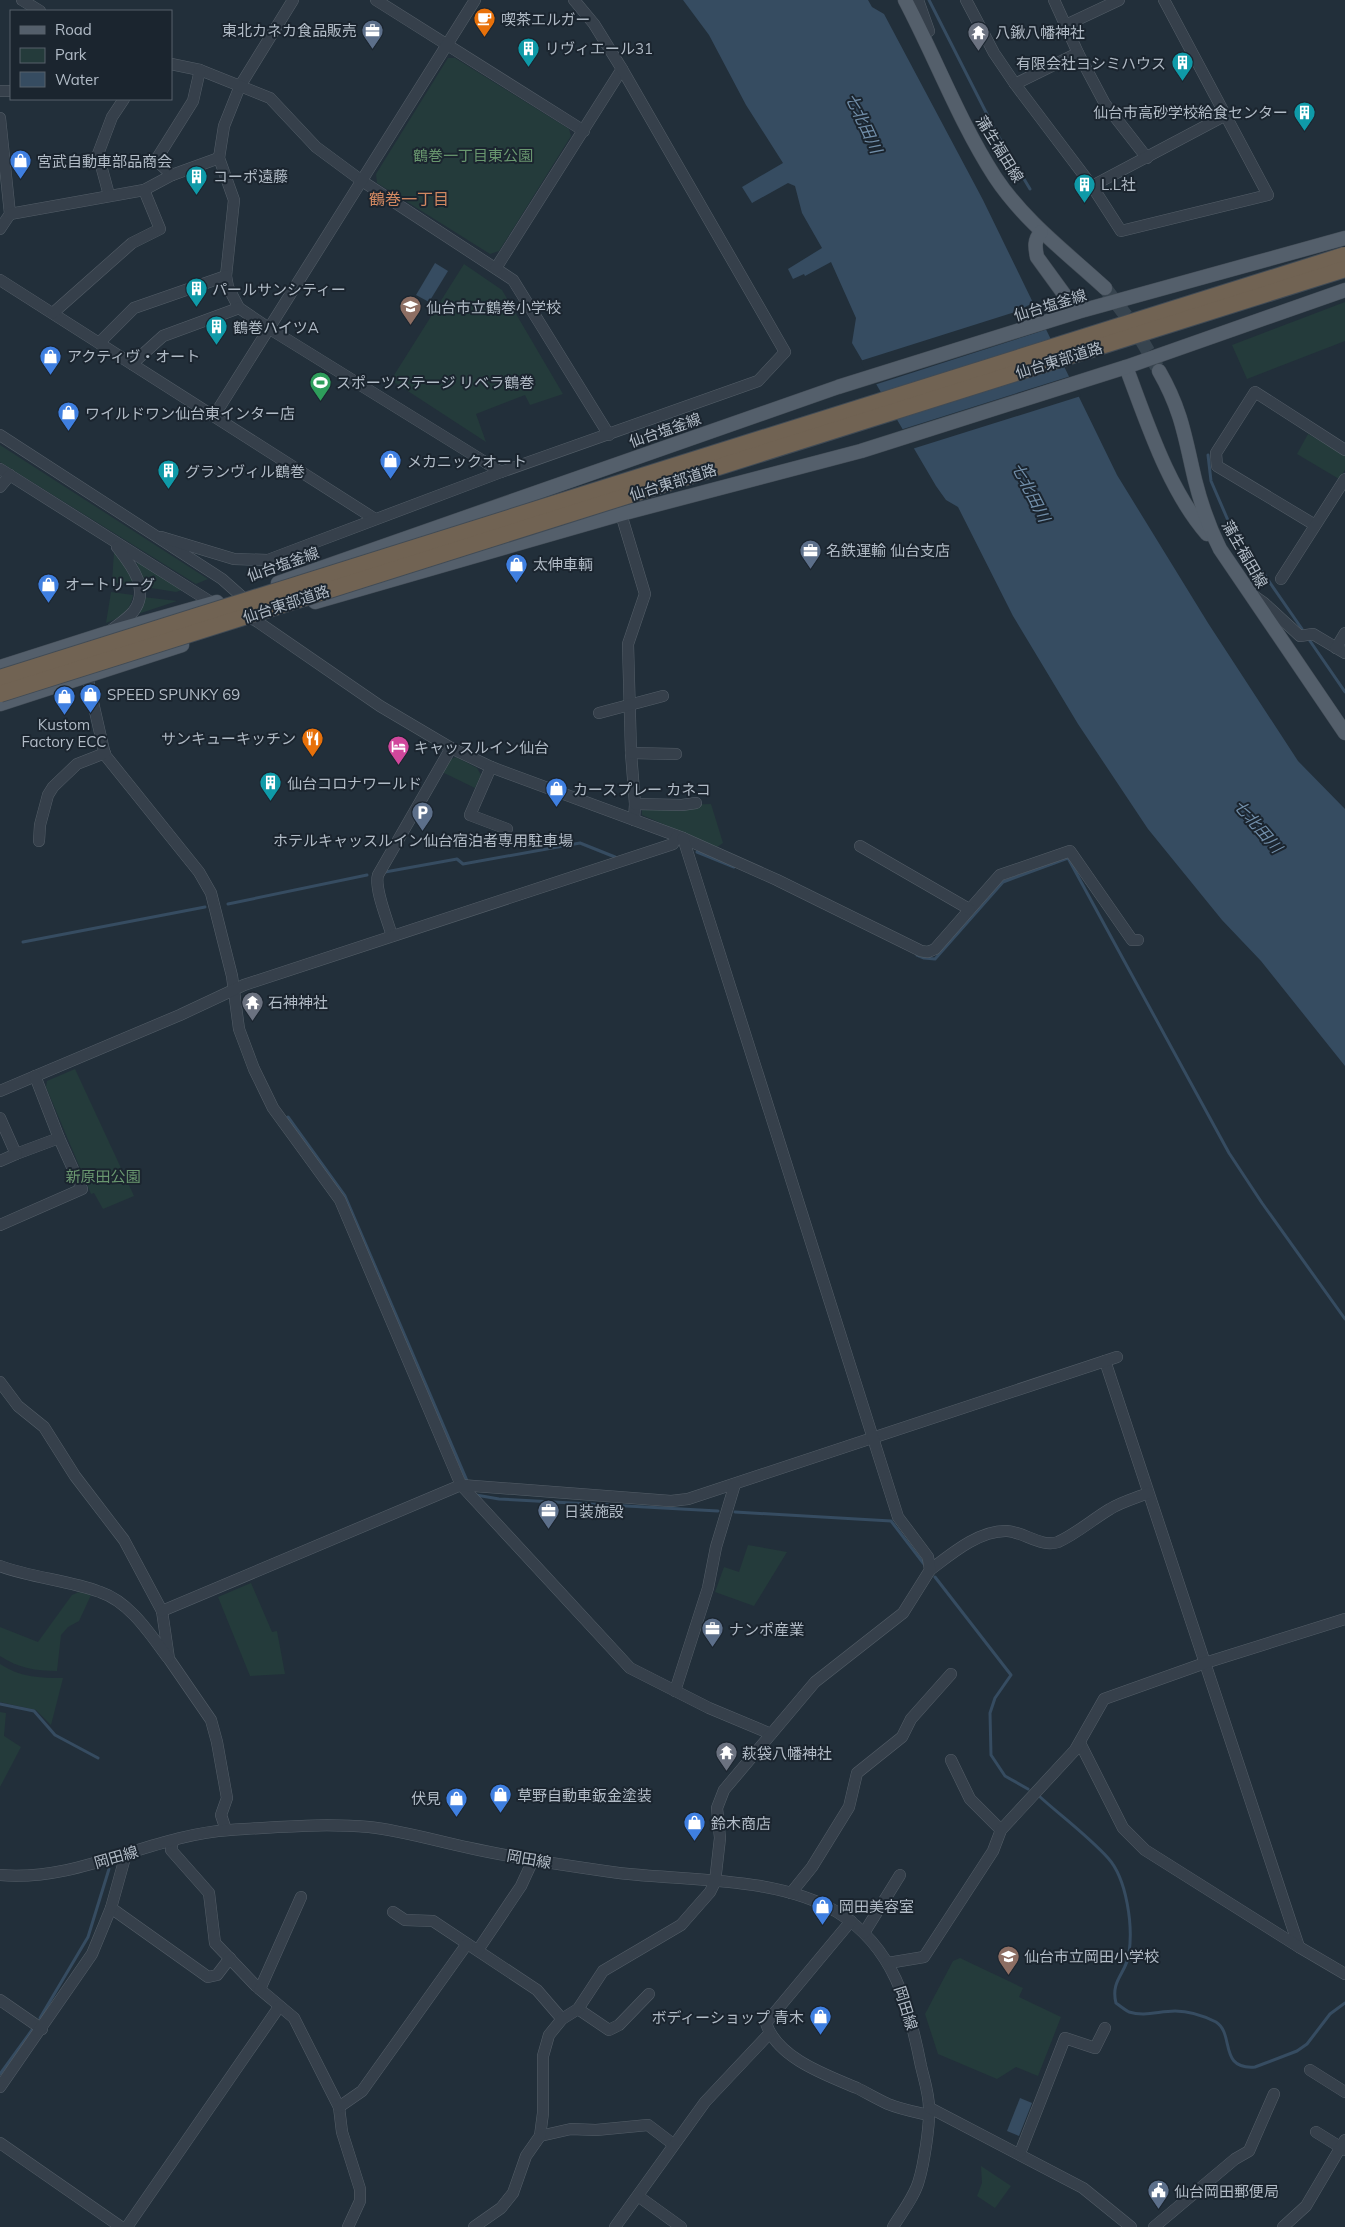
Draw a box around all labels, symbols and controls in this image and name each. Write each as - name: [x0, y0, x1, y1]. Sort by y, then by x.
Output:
- cafe icon: 喫茶エルガー: [473, 7, 497, 38]
- legend: [10, 10, 172, 100]
- place label: 喫茶エルガー: [501, 10, 591, 29]
- office icon: 東北カネカ食品販売: [361, 18, 385, 49]
- text: Road: [55, 20, 92, 39]
- temple icon: 八鍬八幡神社: [967, 20, 991, 51]
- place label: 東北カネカ食品販売: [222, 21, 357, 40]
- place label: 八鍬八幡神社: [995, 23, 1085, 42]
- building icon: リヴィエール31: [517, 36, 541, 67]
- place label: リヴィエール31: [545, 39, 653, 58]
- text: Park: [55, 45, 87, 64]
- building icon: 有限会社ヨシミハウス: [1170, 51, 1194, 82]
- place label: 有限会社ヨシミハウス: [1016, 54, 1166, 73]
- text: Water: [55, 70, 99, 89]
- water label: 七北田川: [841, 90, 887, 158]
- building icon: 仙台市高砂学校給食センター: [1292, 100, 1316, 131]
- place label: 仙台市高砂学校給食センター: [1093, 103, 1288, 122]
- street label: 蒲生福田線: [972, 112, 1028, 186]
- park label: 鶴巻一丁目東公園: [413, 146, 533, 165]
- shop icon: 宮武自動車部品商会: [9, 149, 33, 180]
- place label: 宮武自動車部品商会: [37, 152, 172, 171]
- building icon: コーポ遠藤: [185, 164, 209, 195]
- place label: コーポ遠藤: [213, 167, 288, 186]
- building icon: L.L社: [1073, 172, 1097, 203]
- place label: L.L社: [1101, 175, 1136, 194]
- district label: 鶴巻一丁目: [369, 189, 449, 209]
- building icon: パールサンシティー: [184, 277, 208, 308]
- place label: パールサンシティー: [212, 280, 346, 299]
- street label: 仙台塩釜線: [1011, 285, 1089, 325]
- school or university icon: 仙台市立鶴巻小学校: [398, 295, 422, 326]
- place label: 仙台市立鶴巻小学校: [426, 298, 561, 317]
- building icon: 鶴巻ハイツA: [205, 315, 229, 346]
- place label: 鶴巻ハイツA: [233, 318, 319, 337]
- street label: 仙台東部道路: [1013, 338, 1105, 382]
- shop icon: アクティヴ・オート: [39, 344, 63, 375]
- place label: アクティヴ・オート: [67, 347, 200, 366]
- sports icon: スポーツステージ リベラ鶴巻: [308, 370, 332, 401]
- place label: スポーツステージ リベラ鶴巻: [336, 373, 534, 392]
- shop icon: ワイルドワン仙台東インター店: [57, 401, 81, 432]
- place label: ワイルドワン仙台東インター店: [85, 404, 295, 423]
- street label: 仙台塩釜線: [626, 409, 704, 451]
- shop icon: メカニックオート: [379, 449, 403, 480]
- place label: メカニックオート: [407, 452, 527, 471]
- building icon: グランヴィル鶴巻: [157, 459, 181, 490]
- water label: 七北田川: [1008, 459, 1055, 527]
- street label: 仙台東部道路: [627, 460, 719, 504]
- place label: グランヴィル鶴巻: [185, 462, 305, 481]
- street label: 蒲生福田線: [1218, 517, 1272, 591]
- office icon: 名鉄運輸 仙台支店: [798, 538, 822, 569]
- place label: 名鉄運輸 仙台支店: [826, 541, 950, 560]
- street label: 仙台塩釜線: [244, 543, 322, 585]
- shop icon: 太伸車輌: [505, 552, 529, 583]
- place label: 太伸車輌: [533, 555, 593, 574]
- shop icon: オートリーグ: [37, 572, 61, 603]
- place label: オートリーグ: [65, 575, 155, 594]
- street label: 仙台東部道路: [240, 581, 332, 627]
- shop icon: SPEED SPUNKY 69: [79, 682, 103, 713]
- shop icon: Kustom Factory ECC: [52, 684, 76, 715]
- place label: SPEED SPUNKY 69: [107, 685, 240, 704]
- place label: Kustom Factory ECC: [21, 715, 107, 751]
- restaurant icon: サンキューキッチン: [300, 726, 324, 757]
- place label: サンキューキッチン: [161, 729, 296, 748]
- hotel icon: キャッスルイン仙台: [386, 735, 410, 766]
- place label: キャッスルイン仙台: [414, 738, 549, 757]
- building icon: 仙台コロナワールド: [259, 771, 283, 802]
- place label: 仙台コロナワールド: [287, 774, 422, 793]
- shop icon: カースプレー カネコ: [545, 777, 569, 808]
- place label: カースプレー カネコ: [573, 780, 711, 799]
- water label: 七北田川: [1229, 795, 1288, 858]
- parking icon: ホテルキャッスルイン仙台宿泊者専用駐車場: [411, 800, 435, 831]
- place label: ホテルキャッスルイン仙台宿泊者専用駐車場: [273, 831, 573, 850]
- temple icon: 石神神社: [240, 990, 264, 1021]
- place label: 石神神社: [268, 993, 328, 1012]
- park label: 新原田公園: [65, 1167, 141, 1186]
- office icon: 日装施設: [536, 1499, 560, 1530]
- place label: 日装施設: [564, 1502, 624, 1521]
- office icon: ナンポ産業: [701, 1617, 725, 1648]
- place label: ナンポ産業: [729, 1620, 804, 1639]
- temple icon: 萩袋八幡神社: [714, 1741, 738, 1772]
- place label: 萩袋八幡神社: [742, 1744, 832, 1763]
- shop icon: 草野自動車鈑金塗装: [489, 1783, 513, 1814]
- shop icon: 伏見: [445, 1786, 469, 1817]
- place label: 草野自動車鈑金塗装: [517, 1786, 652, 1805]
- place label: 伏見: [411, 1789, 441, 1808]
- shop icon: 鈴木商店: [683, 1811, 707, 1842]
- place label: 鈴木商店: [711, 1814, 771, 1833]
- street label: 岡田線: [92, 1842, 140, 1872]
- street label: 岡田線: [505, 1846, 553, 1872]
- shop icon: 岡田美容室: [811, 1894, 835, 1925]
- place label: 岡田美容室: [839, 1897, 914, 1916]
- school or university icon: 仙台市立岡田小学校: [996, 1944, 1020, 1975]
- place label: 仙台市立岡田小学校: [1024, 1947, 1159, 1966]
- street label: 岡田線: [890, 1984, 922, 2032]
- shop icon: ボディーショップ 青木: [808, 2005, 832, 2036]
- place label: ボディーショップ 青木: [651, 2008, 804, 2027]
- public building icon: 仙台岡田郵便局: [1146, 2179, 1170, 2210]
- place label: 仙台岡田郵便局: [1174, 2182, 1279, 2201]

